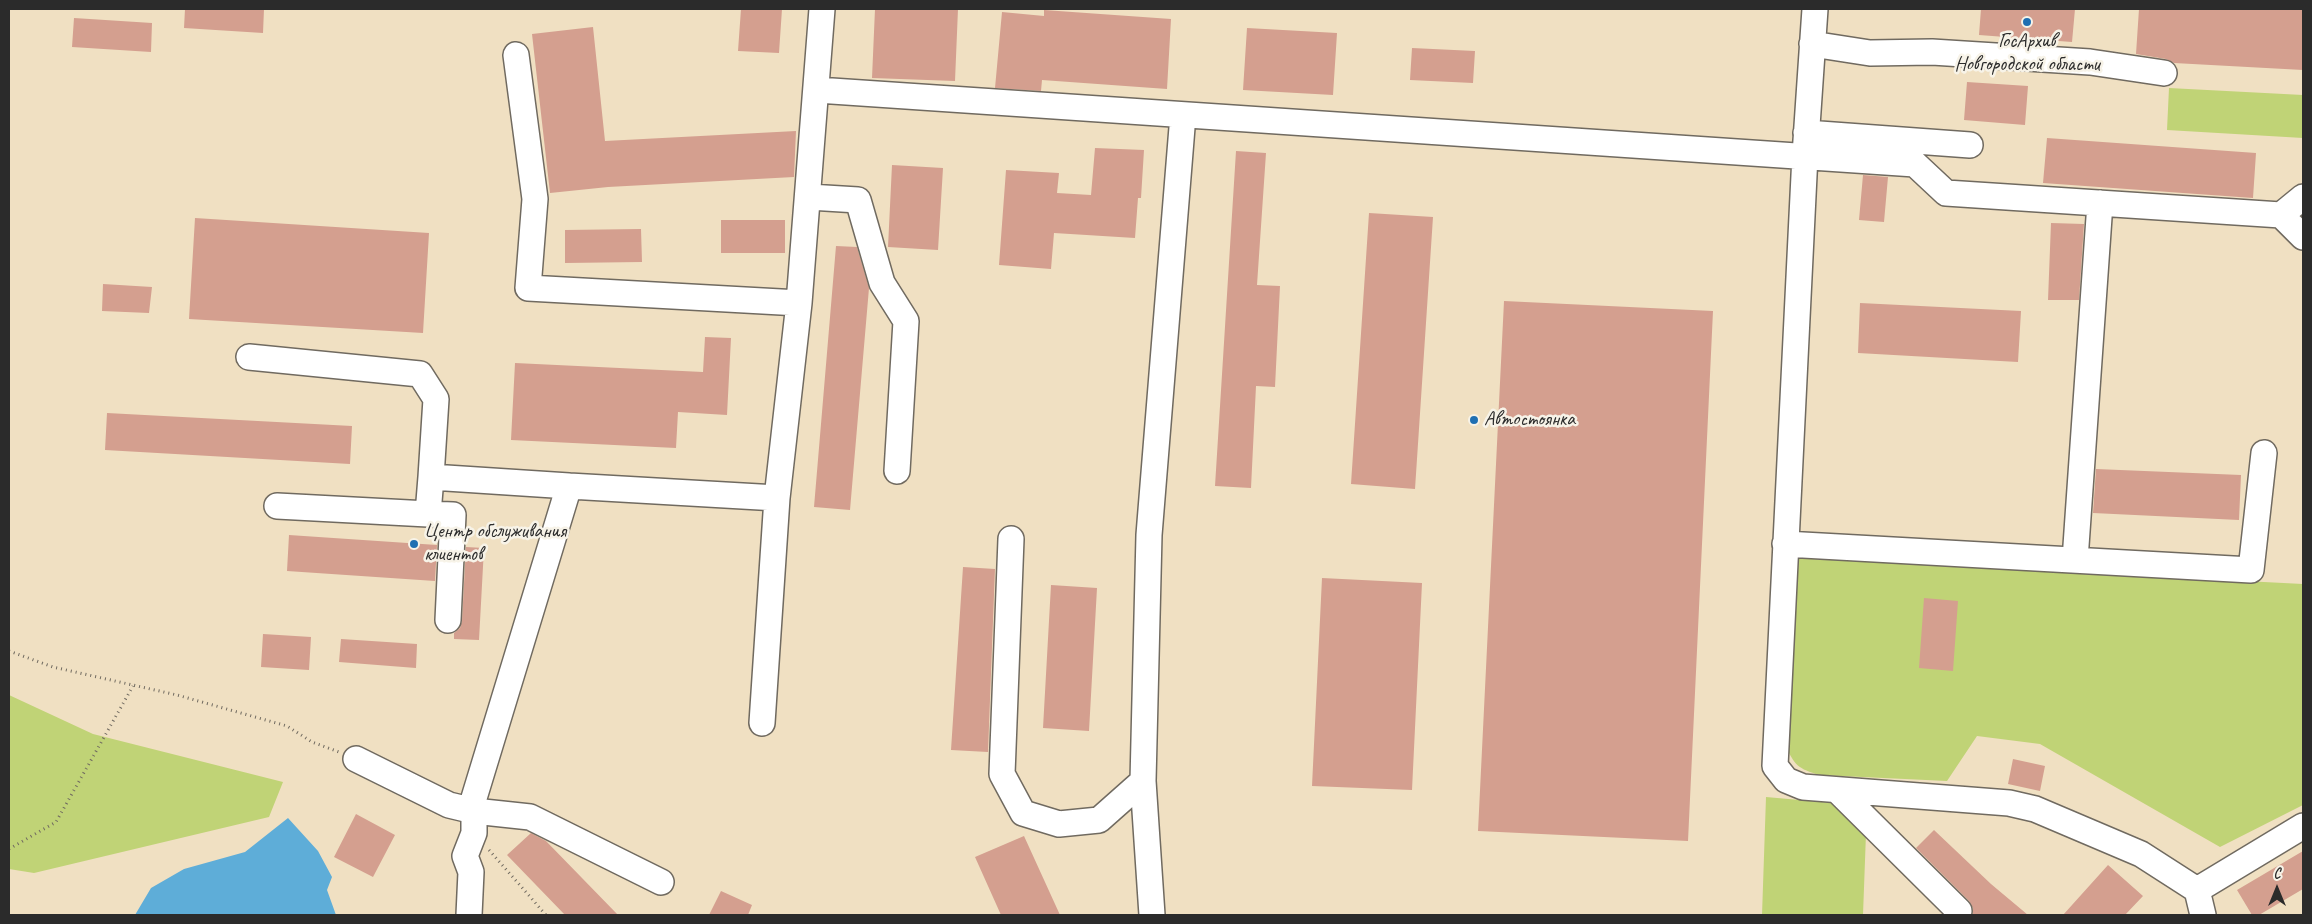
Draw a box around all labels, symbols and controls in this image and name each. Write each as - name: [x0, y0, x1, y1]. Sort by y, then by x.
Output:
- marker: ГосАрхив Новгородской области: [2021, 16, 2033, 28]
- place label: ГосАрхив Новгородской области: [1955, 30, 2099, 77]
- place label: Автостоянка: [1484, 408, 1575, 432]
- marker: Автостоянка: [1468, 414, 1480, 426]
- place label: Центр обслуживания клиентов: [424, 520, 566, 567]
- marker: Центр обслуживания клиентов: [408, 538, 420, 550]
- north arrow: [2252, 864, 2302, 914]
- text: С: [2274, 865, 2280, 882]

